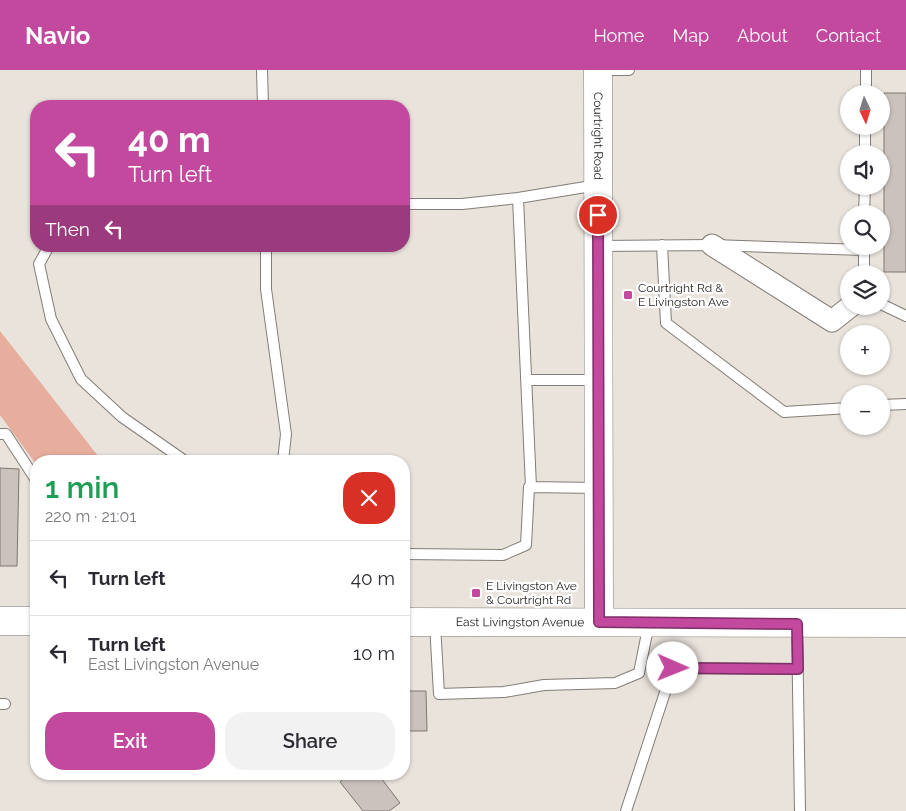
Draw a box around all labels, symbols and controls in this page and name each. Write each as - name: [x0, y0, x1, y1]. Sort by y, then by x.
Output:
- text: Navio: [25, 21, 90, 50]
- text: Home: [593, 25, 644, 46]
- text: Map: [672, 25, 709, 46]
- text: About: [737, 25, 788, 46]
- text: Contact: [816, 25, 881, 46]
- north arrow: [840, 85, 890, 135]
- map controls: [840, 85, 890, 435]
- street label: Courtright Road: [591, 92, 605, 180]
- text: 40 m: [128, 119, 210, 160]
- icon: left: [45, 120, 110, 185]
- button: sound: [840, 145, 890, 195]
- text: Turn left: [128, 161, 212, 187]
- pin: [577, 194, 619, 236]
- icon: arrive: [584, 201, 612, 229]
- button: search: [840, 205, 890, 255]
- icon: left: [100, 215, 128, 243]
- text: Then: [45, 218, 90, 240]
- button: layers: [840, 265, 890, 315]
- place label: Courtright Rd & E Livingston Ave: [638, 281, 729, 309]
- marker: Courtright Rd & E Livingston Ave: [622, 289, 634, 301]
- button: +: [840, 325, 890, 375]
- button: −: [840, 385, 890, 435]
- text: 1 min: [45, 470, 120, 505]
- button: close: [343, 472, 395, 524]
- text: 220 m · 21:01: [45, 507, 136, 526]
- icon: left: [45, 564, 73, 592]
- text: Turn left: [88, 567, 165, 589]
- text: 40 m: [351, 567, 395, 589]
- place label: E Livingston Ave & Courtright Rd: [486, 579, 577, 607]
- marker: E Livingston Ave & Courtright Rd: [470, 587, 482, 599]
- street label: East Livingston Avenue: [456, 615, 584, 629]
- text: Turn left: [88, 633, 165, 655]
- icon: left: [45, 639, 73, 667]
- position arrow: [646, 641, 698, 693]
- text: 10 m: [353, 642, 395, 664]
- text: East Livingston Avenue: [88, 655, 259, 674]
- button: Exit: [45, 712, 215, 770]
- button: Share: [225, 712, 395, 770]

